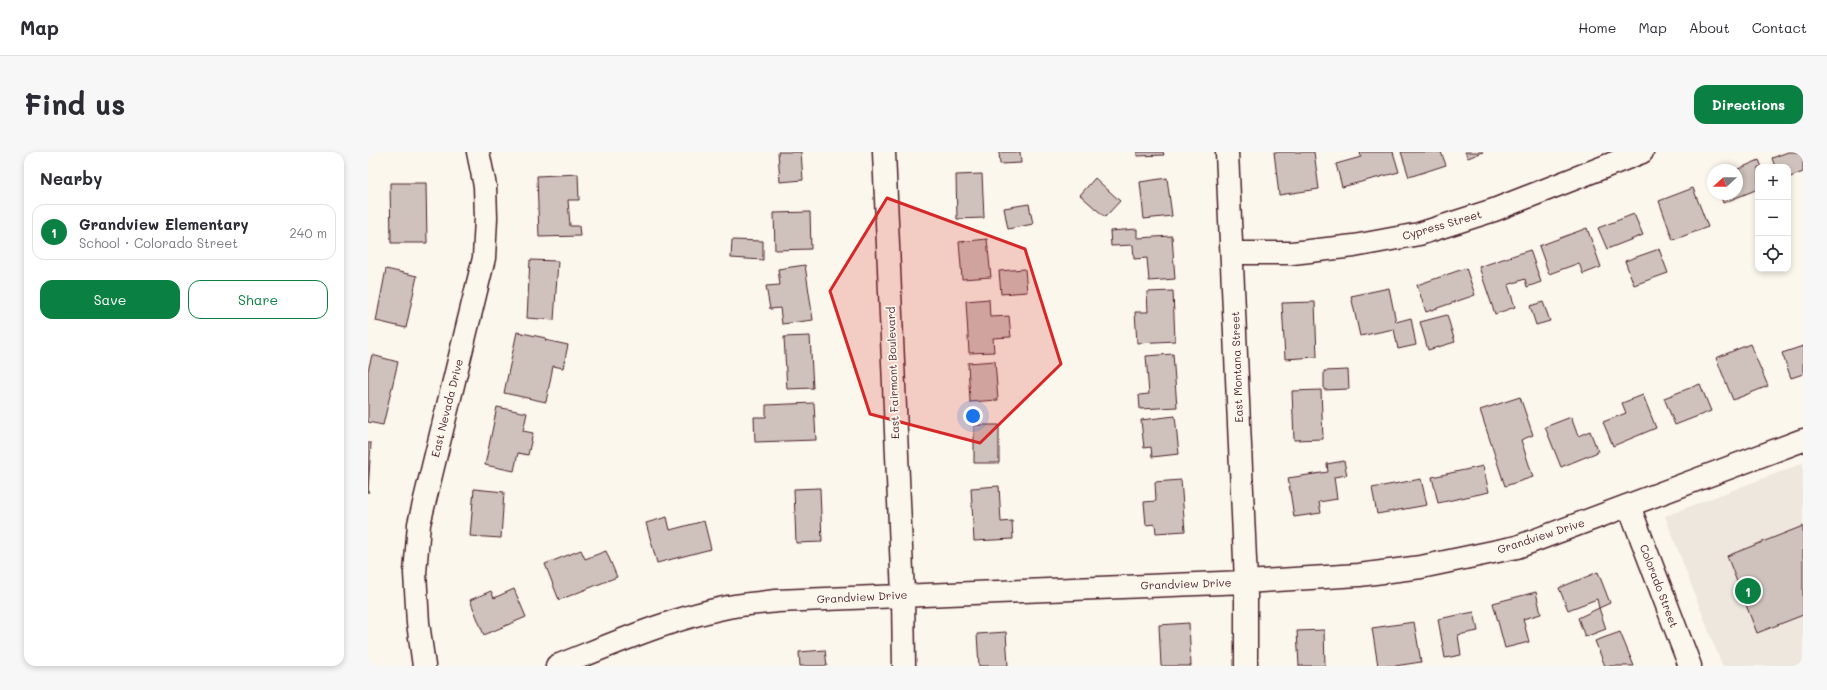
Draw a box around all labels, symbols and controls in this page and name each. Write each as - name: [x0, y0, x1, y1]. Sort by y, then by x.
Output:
- text: Map: [20, 15, 59, 40]
- text: Home: [1578, 18, 1616, 37]
- text: Map: [1638, 18, 1667, 37]
- text: About: [1689, 18, 1730, 37]
- text: Contact: [1752, 18, 1807, 37]
- button: Directions: [1694, 85, 1803, 124]
- text: Find us: [24, 86, 125, 122]
- north arrow: [1707, 164, 1743, 200]
- map controls: [1755, 164, 1791, 272]
- button: +: [1755, 164, 1791, 200]
- text: Nearby: [40, 167, 102, 189]
- button: −: [1755, 200, 1791, 236]
- street label: Cypress Street: [1400, 206, 1483, 243]
- text: Grandview Elementary: [79, 214, 249, 234]
- text: 1: [51, 224, 57, 241]
- text: 240 m: [290, 224, 327, 241]
- text: School · Colorado Street: [79, 234, 238, 251]
- button: locate: [1755, 236, 1791, 272]
- button: Save: [40, 280, 180, 319]
- button: Share: [188, 280, 328, 319]
- street label: East Fairmont Boulevard: [883, 306, 902, 440]
- street label: East Montana Street: [1227, 311, 1246, 423]
- street label: East Nevada Drive: [427, 357, 466, 459]
- your location: [963, 406, 983, 426]
- street label: Grandview Drive: [1495, 514, 1586, 557]
- street label: Colorado Street: [1637, 542, 1682, 630]
- street label: Grandview Drive: [1140, 574, 1232, 593]
- pin: 1: [1735, 576, 1761, 606]
- street label: Grandview Drive: [816, 587, 908, 606]

